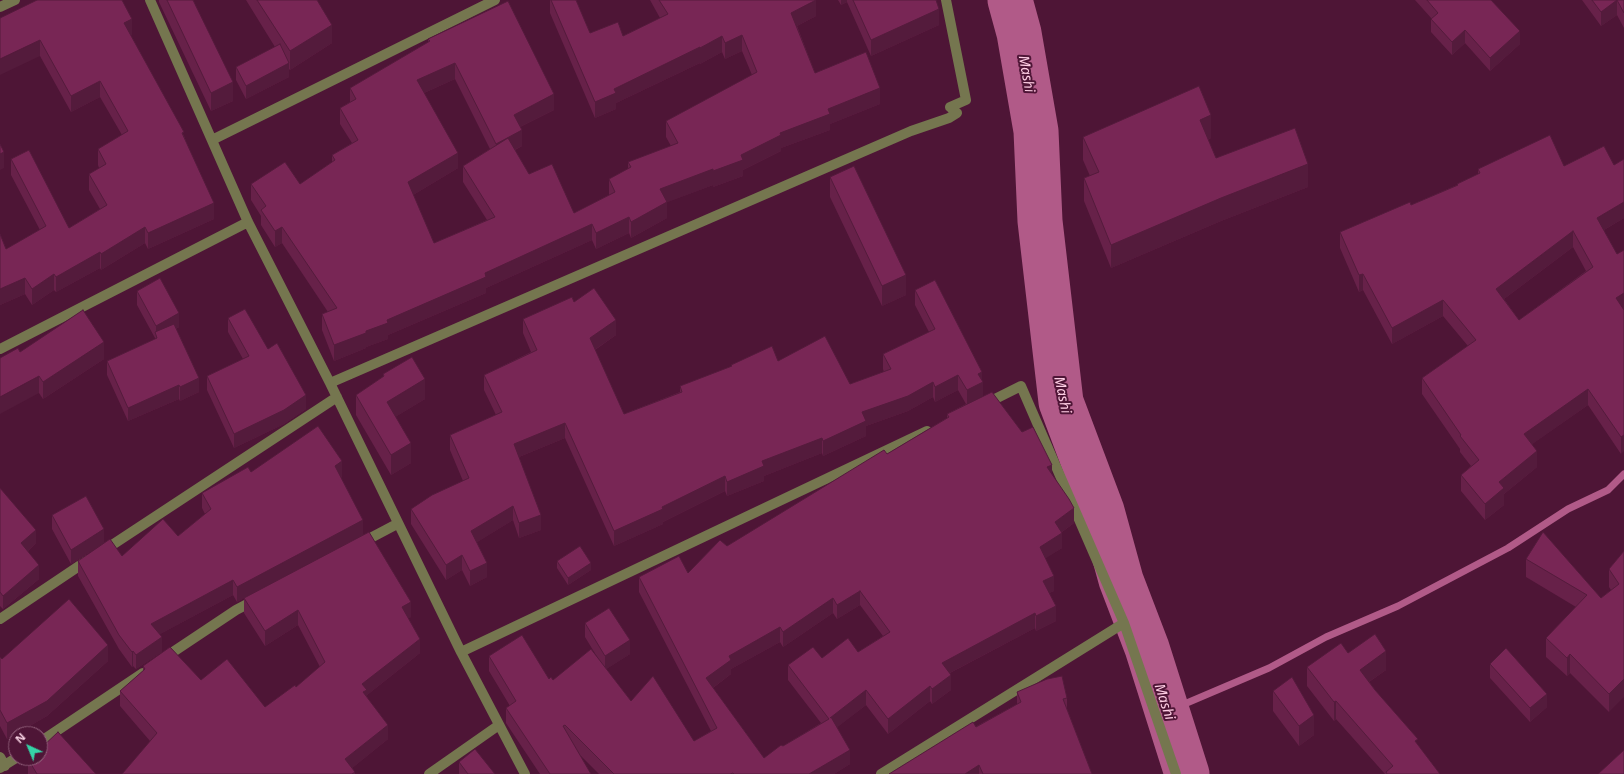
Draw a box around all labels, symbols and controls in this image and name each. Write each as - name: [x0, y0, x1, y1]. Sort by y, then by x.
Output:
- water label: Mashi: [1014, 54, 1038, 94]
- water label: Mashi: [1050, 375, 1074, 415]
- water label: Mashi: [1150, 682, 1178, 722]
- north arrow: [8, 726, 48, 766]
- text: N: [12, 729, 28, 746]

